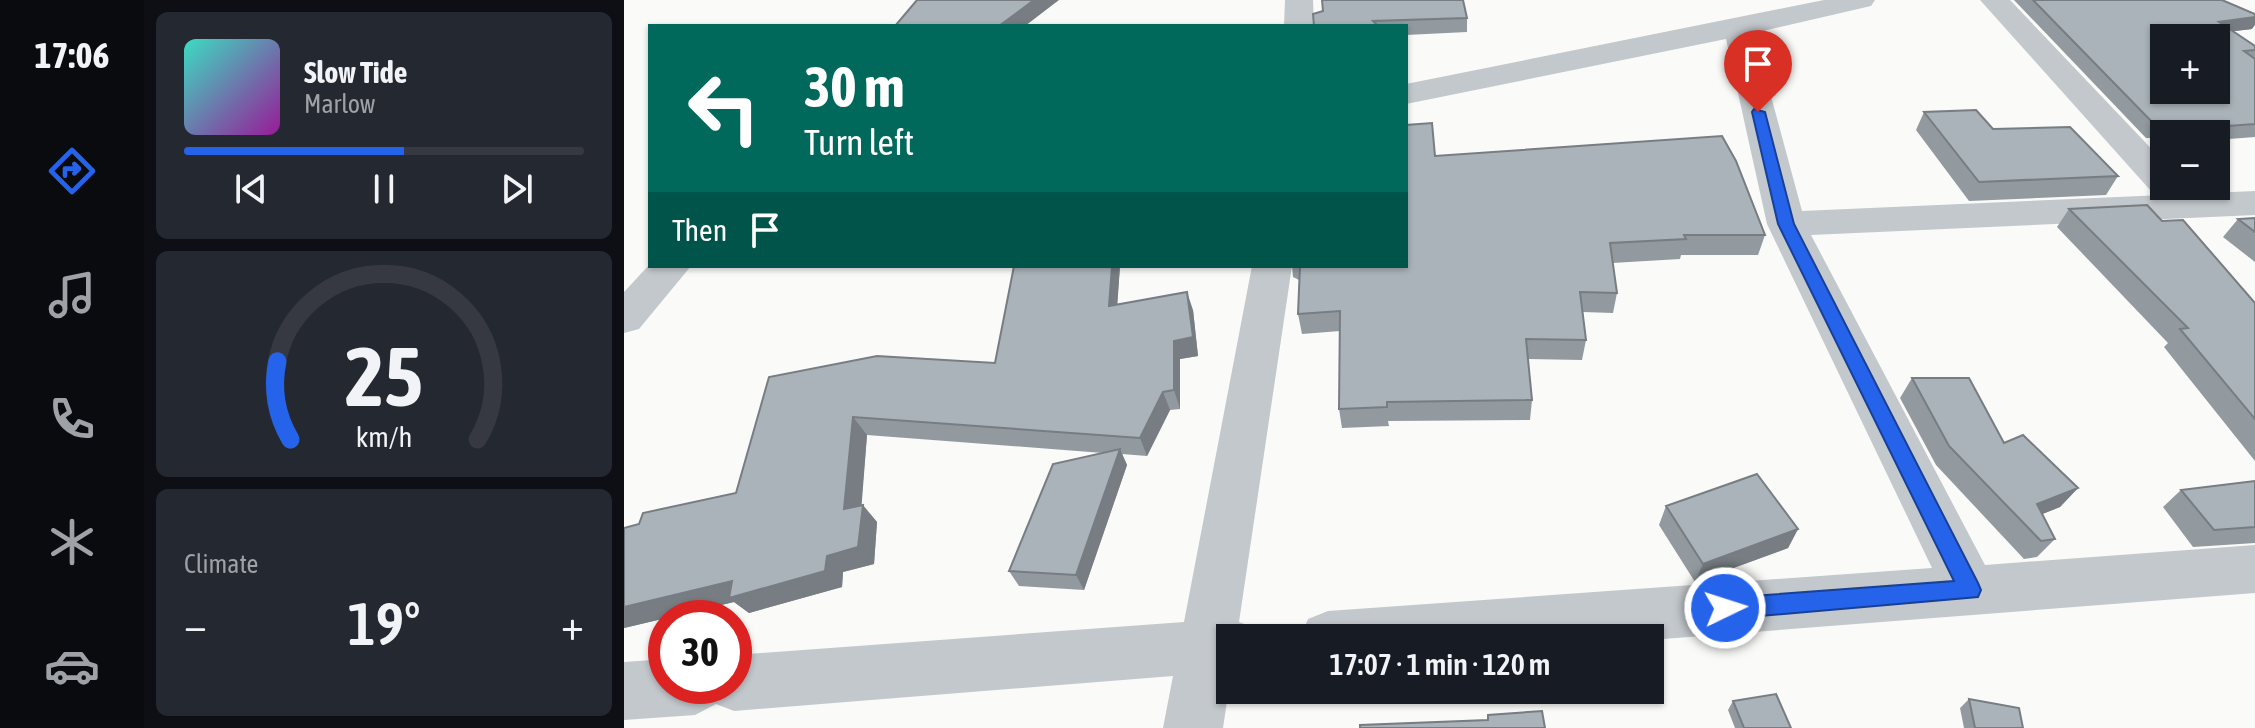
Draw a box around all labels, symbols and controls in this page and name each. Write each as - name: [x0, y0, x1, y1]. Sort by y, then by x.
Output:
- map controls: [2150, 24, 2230, 200]
- button: +: [2150, 24, 2230, 104]
- pin: [1724, 30, 1792, 112]
- text: 17:06: [35, 34, 109, 76]
- icon: arrive: [1736, 42, 1780, 86]
- text: Slow Tide: [304, 55, 407, 89]
- text: 30 m: [804, 55, 905, 119]
- icon: left: [672, 56, 776, 160]
- text: Marlow: [304, 89, 375, 119]
- button: −: [2150, 120, 2230, 200]
- text: Turn left: [804, 121, 914, 163]
- icon: directions: [44, 143, 100, 199]
- icon: previous: [229, 167, 273, 211]
- icon: pause: [362, 167, 406, 211]
- icon: next: [495, 167, 539, 211]
- icon: arrive: [743, 208, 787, 252]
- text: Then: [672, 213, 727, 247]
- icon: music: [44, 267, 100, 323]
- text: 25: [345, 328, 423, 424]
- icon: phone: [44, 391, 100, 447]
- text: km/h: [356, 420, 412, 453]
- icon: climate: [44, 514, 100, 570]
- text: Climate: [184, 549, 258, 579]
- position arrow: [1683, 566, 1767, 650]
- text: 19°: [348, 589, 420, 658]
- text: −: [184, 599, 207, 649]
- text: +: [561, 599, 584, 649]
- speed limit sign: 30: [648, 600, 752, 704]
- icon: car: [44, 638, 100, 694]
- text: 17:07 · 1 min · 120 m: [1330, 647, 1550, 681]

